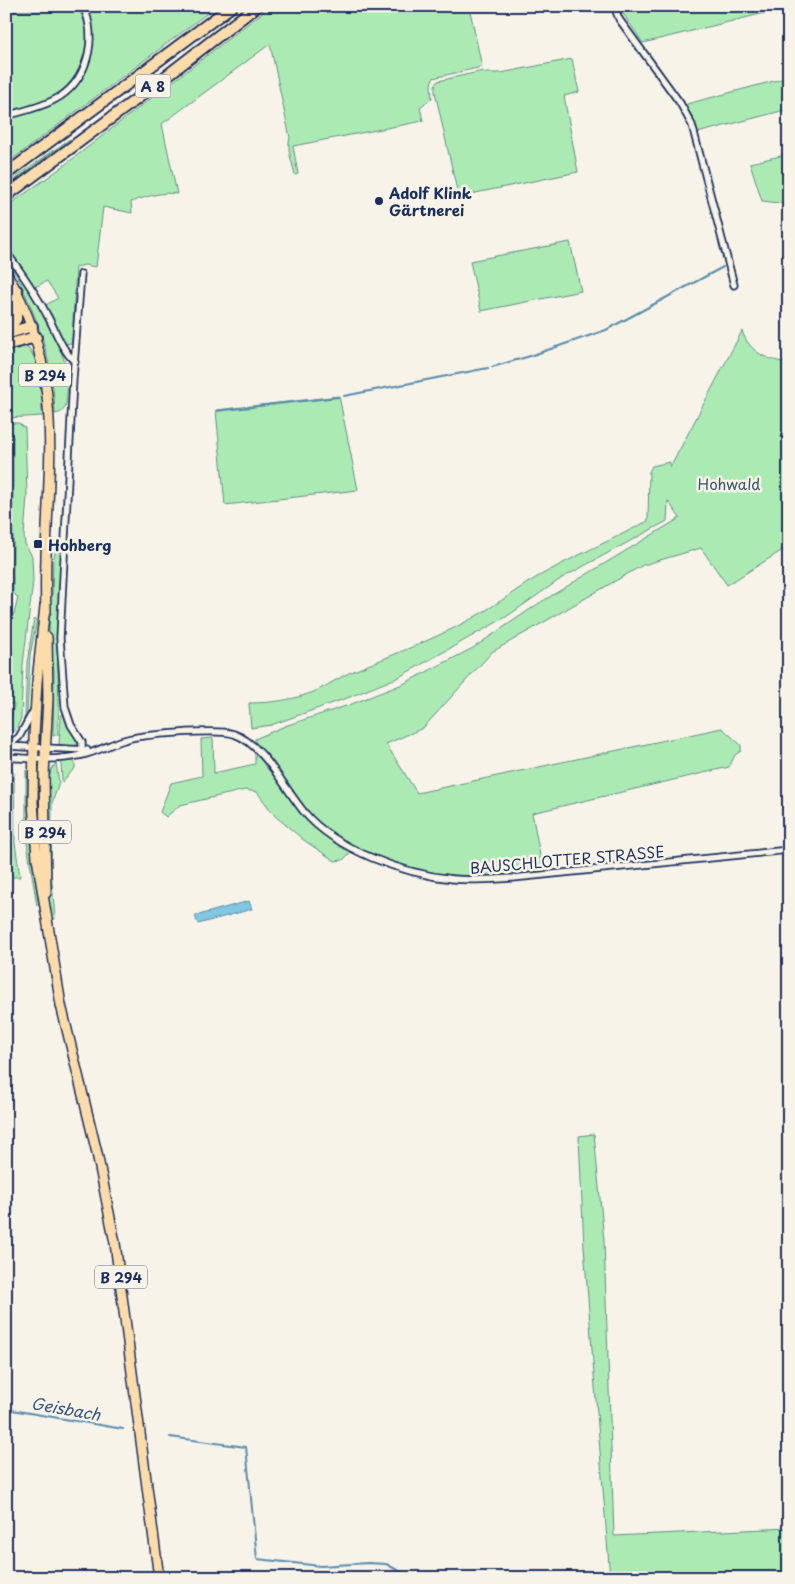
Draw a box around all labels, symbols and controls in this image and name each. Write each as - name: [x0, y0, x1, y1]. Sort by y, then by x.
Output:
- road number: A 8: [136, 74, 170, 98]
- place label: Adolf Klink Gärtnerei: [388, 181, 472, 221]
- marker: Adolf Klink Gärtnerei: [373, 195, 385, 207]
- road number: B 294: [19, 364, 71, 386]
- park label: Hohwald: [698, 472, 761, 495]
- place label: Hohberg: [48, 533, 111, 556]
- marker: Hohberg: [32, 538, 44, 550]
- road number: B 294: [19, 820, 71, 844]
- street label: BAUSCHLOTTER STRASSE: [469, 839, 665, 879]
- road number: B 294: [95, 1266, 147, 1288]
- water label: Geisbach: [29, 1390, 103, 1426]

